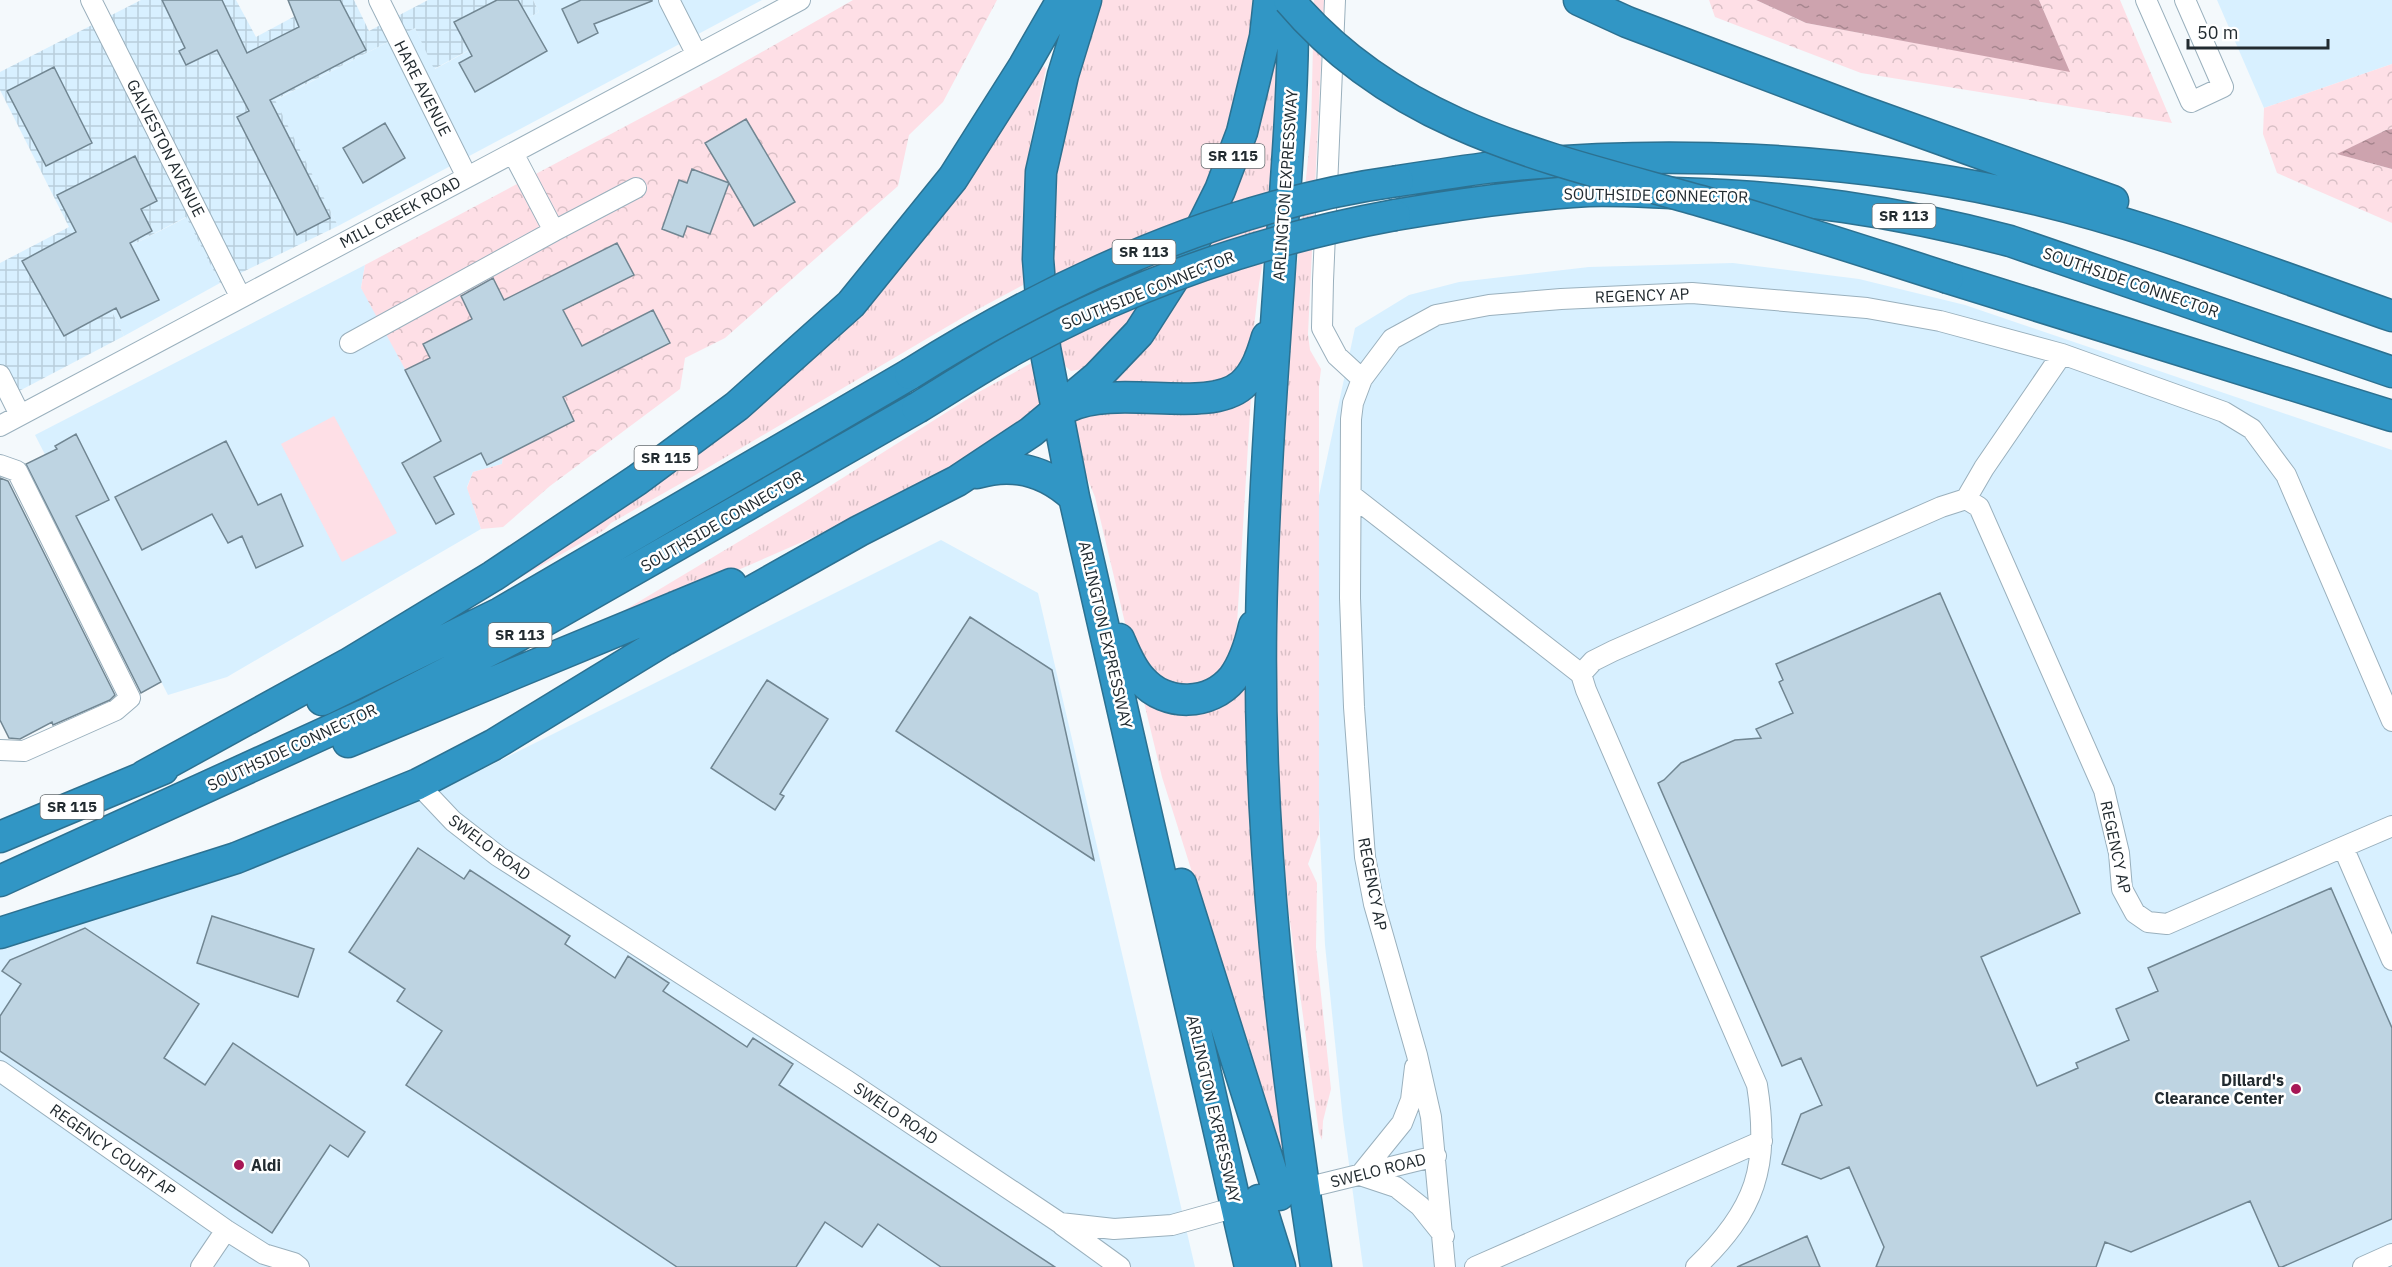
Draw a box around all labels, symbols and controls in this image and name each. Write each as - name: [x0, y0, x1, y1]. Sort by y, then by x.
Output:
- scale bar: [2188, 12, 2328, 50]
- text: 50 m: [2197, 21, 2239, 44]
- street label: HARE AVENUE: [390, 37, 456, 139]
- street label: GALVESTON AVENUE: [123, 76, 209, 220]
- street label: ARLINGTON EXPRESSWAY: [1268, 88, 1302, 281]
- road number: SR 115: [1202, 144, 1264, 168]
- street label: MILL CREEK ROAD: [336, 172, 464, 252]
- street label: SOUTHSIDE CONNECTOR: [1563, 183, 1749, 207]
- road number: SR 113: [1872, 204, 1936, 228]
- road number: SR 113: [1112, 240, 1176, 264]
- street label: SOUTHSIDE CONNECTOR: [2040, 242, 2222, 322]
- street label: SOUTHSIDE CONNECTOR: [1059, 246, 1237, 334]
- street label: REGENCY AP: [1594, 283, 1690, 307]
- road number: SR 115: [634, 446, 698, 470]
- street label: SOUTHSIDE CONNECTOR: [637, 466, 807, 576]
- street label: ARLINGTON EXPRESSWAY: [1075, 539, 1137, 731]
- road number: SR 113: [488, 623, 552, 647]
- street label: SOUTHSIDE CONNECTOR: [204, 699, 380, 795]
- road number: SR 115: [40, 795, 104, 819]
- street label: REGENCY AP: [2096, 799, 2136, 896]
- street label: SWELO ROAD: [445, 810, 535, 884]
- street label: REGENCY AP: [1354, 836, 1392, 933]
- street label: ARLINGTON EXPRESSWAY: [1183, 1013, 1245, 1205]
- place label: Dillard's Clearance Center: [2154, 1070, 2285, 1108]
- street label: SWELO ROAD: [850, 1077, 942, 1149]
- marker: Dillard's Clearance Center: [2289, 1082, 2303, 1096]
- street label: REGENCY COURT AP: [46, 1099, 180, 1201]
- street label: SWELO ROAD: [1328, 1148, 1428, 1192]
- place label: Aldi: [251, 1155, 281, 1175]
- marker: Aldi: [232, 1158, 246, 1172]

